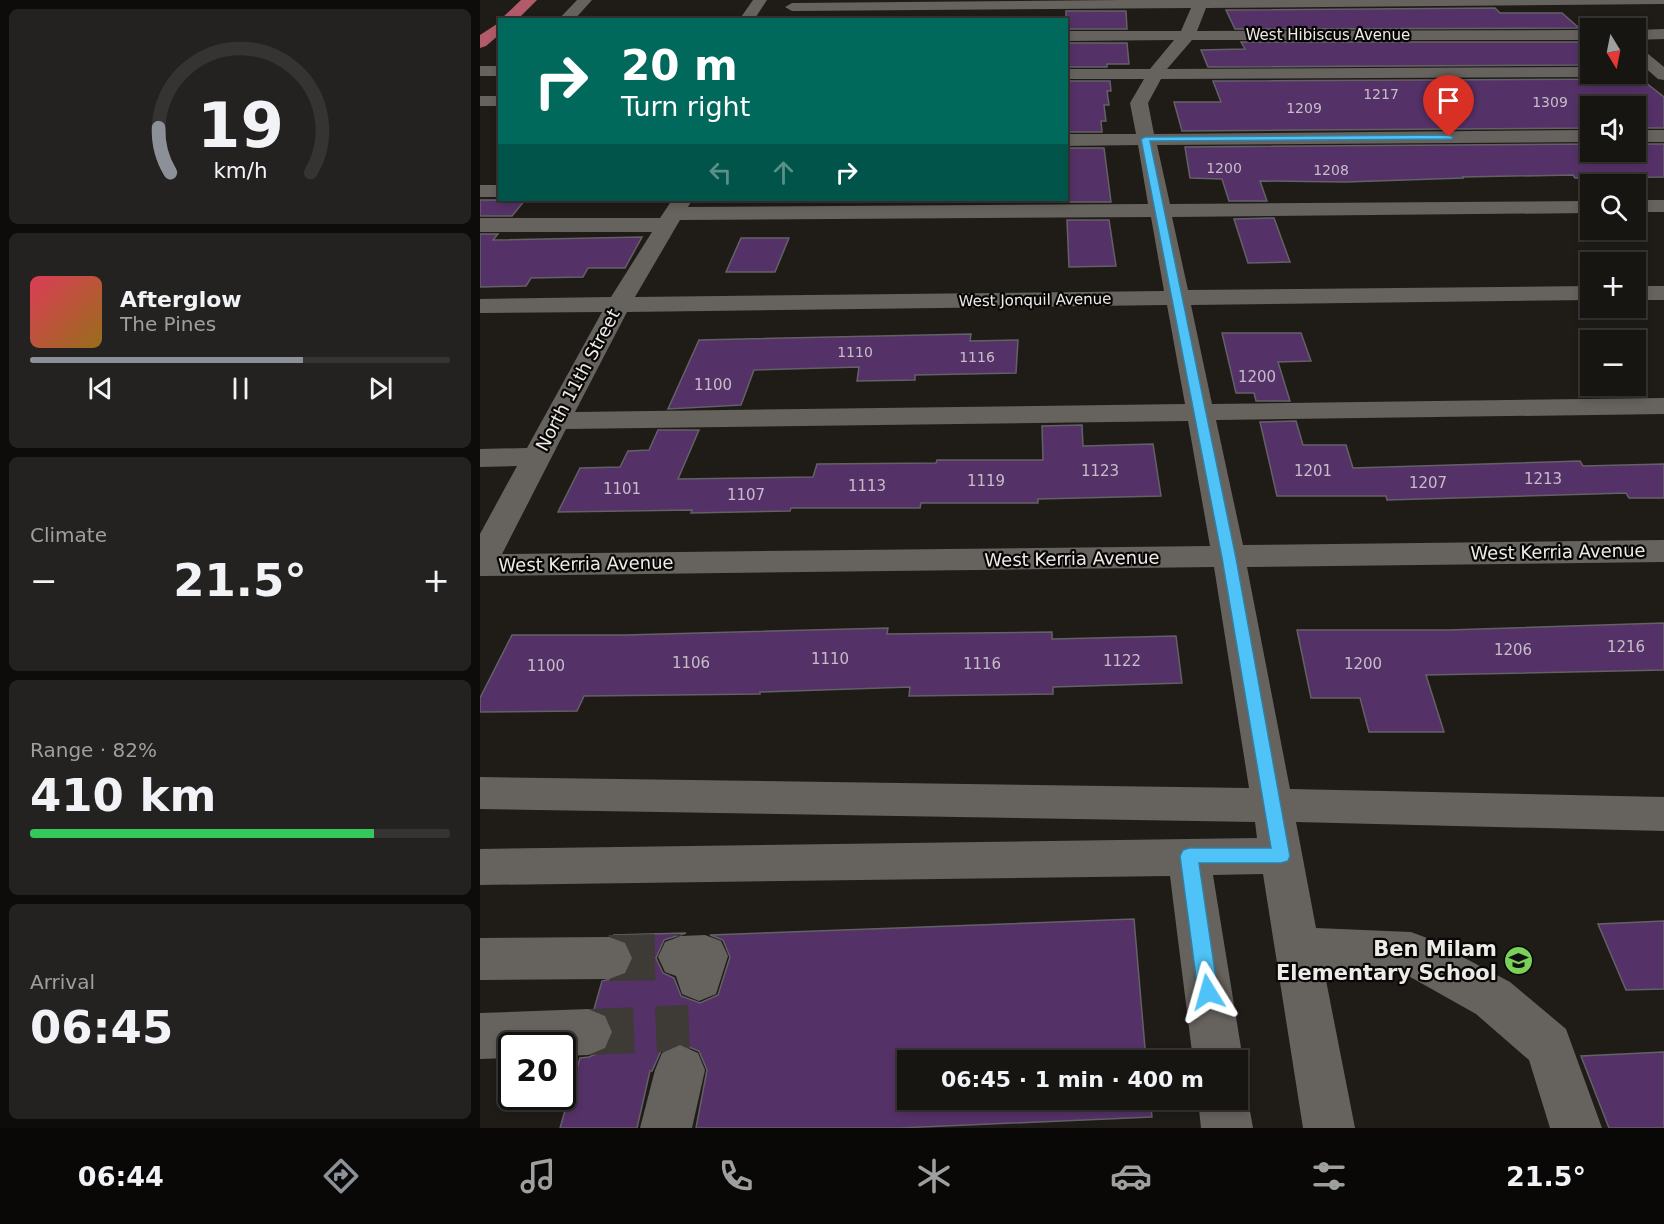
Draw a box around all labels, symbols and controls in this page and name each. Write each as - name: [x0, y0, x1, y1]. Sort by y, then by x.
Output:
- north arrow: [1580, 18, 1646, 84]
- map controls: [1580, 18, 1646, 396]
- street label: West Hibiscus Avenue: [1246, 26, 1410, 44]
- text: 20 m: [621, 41, 738, 90]
- icon: right: [522, 42, 600, 120]
- pin: [1423, 75, 1474, 137]
- icon: arrive: [1432, 84, 1465, 117]
- house number: 1217: [1363, 86, 1399, 102]
- text: 19: [197, 90, 283, 163]
- text: Turn right: [621, 91, 750, 122]
- house number: 1309: [1532, 94, 1568, 110]
- button: sound: [1580, 96, 1646, 162]
- house number: 1209: [1286, 100, 1322, 116]
- icon: left: [704, 156, 737, 189]
- icon: ahead: [767, 156, 800, 189]
- icon: right: [830, 156, 863, 189]
- text: km/h: [213, 159, 267, 184]
- house number: 1200: [1206, 160, 1242, 176]
- house number: 1208: [1313, 162, 1349, 178]
- button: search: [1580, 174, 1646, 240]
- button: +: [1580, 252, 1646, 318]
- text: Afterglow: [120, 287, 242, 312]
- street label: West Jonquil Avenue: [959, 290, 1111, 310]
- street label: North 11th Street: [531, 305, 624, 454]
- text: The Pines: [120, 312, 216, 336]
- button: −: [1580, 330, 1646, 396]
- house number: 1110: [837, 344, 873, 360]
- house number: 1116: [959, 349, 995, 365]
- house number: 1200: [1238, 368, 1276, 386]
- icon: previous: [84, 372, 117, 405]
- icon: pause: [224, 372, 257, 405]
- icon: next: [364, 372, 397, 405]
- house number: 1100: [694, 376, 732, 394]
- house number: 1123: [1081, 462, 1119, 480]
- house number: 1201: [1294, 462, 1332, 480]
- house number: 1213: [1524, 470, 1562, 488]
- house number: 1119: [967, 472, 1005, 490]
- house number: 1207: [1409, 474, 1447, 492]
- house number: 1113: [848, 477, 886, 495]
- house number: 1101: [603, 480, 641, 498]
- house number: 1107: [727, 486, 765, 504]
- text: Climate: [30, 523, 107, 547]
- street label: West Kerria Avenue: [1470, 539, 1646, 564]
- street label: West Kerria Avenue: [984, 546, 1160, 571]
- street label: West Kerria Avenue: [498, 551, 674, 576]
- text: 21.5°: [173, 554, 307, 607]
- text: −: [30, 561, 58, 600]
- text: +: [422, 561, 450, 600]
- house number: 1216: [1607, 638, 1645, 656]
- house number: 1206: [1494, 641, 1532, 659]
- house number: 1110: [811, 650, 849, 668]
- house number: 1122: [1103, 652, 1141, 670]
- house number: 1106: [672, 654, 710, 672]
- house number: 1116: [963, 655, 1001, 673]
- house number: 1200: [1344, 655, 1382, 673]
- house number: 1100: [527, 657, 565, 675]
- text: Range · 82%: [30, 738, 157, 762]
- text: 410 km: [30, 769, 216, 822]
- place label: Ben Milam Elementary School: [1276, 937, 1497, 985]
- school or university icon: Ben Milam Elementary School: [1502, 945, 1534, 977]
- position arrow: [1176, 960, 1240, 1024]
- text: Arrival: [30, 970, 95, 994]
- text: 06:45: [30, 1001, 173, 1054]
- speed limit sign: 20: [498, 1032, 576, 1110]
- text: 06:45 · 1 min · 400 m: [941, 1067, 1204, 1092]
- icon: directions: [320, 1155, 362, 1197]
- icon: music: [517, 1155, 559, 1197]
- icon: phone: [715, 1155, 757, 1197]
- icon: climate: [913, 1155, 955, 1197]
- icon: car: [1110, 1155, 1152, 1197]
- icon: filters: [1308, 1155, 1350, 1197]
- text: 06:44: [78, 1161, 164, 1192]
- text: 21.5°: [1506, 1161, 1586, 1192]

